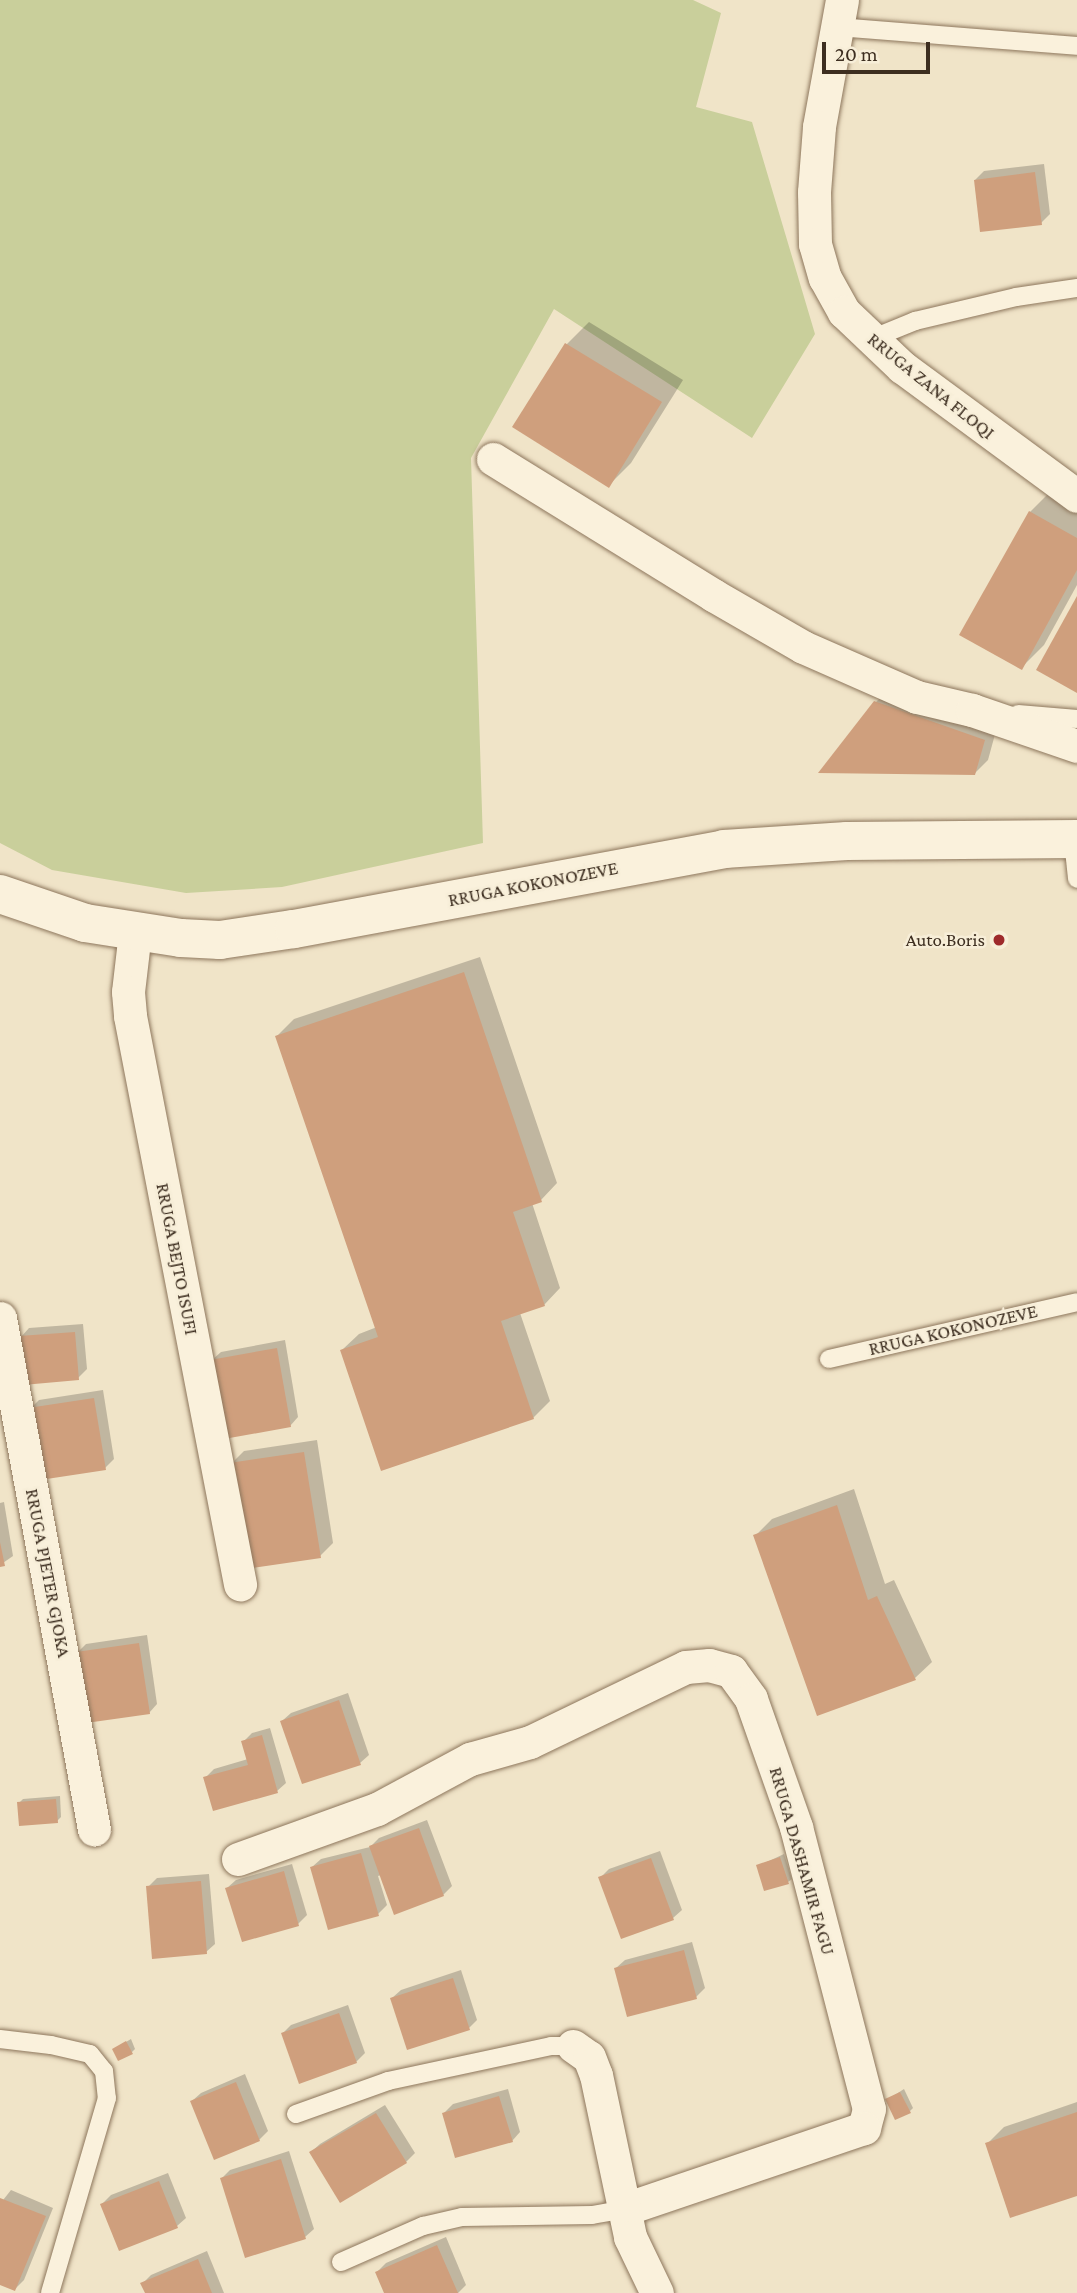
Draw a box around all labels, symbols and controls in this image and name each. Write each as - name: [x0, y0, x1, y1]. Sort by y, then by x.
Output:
- scale bar: [825, 28, 934, 72]
- text: 20 m: [835, 42, 878, 66]
- street label: RRUGA ZANA FLOQI: [863, 328, 999, 444]
- street label: RRUGA KOKONOZEVE: [446, 856, 620, 912]
- place label: Auto.Boris: [906, 929, 985, 951]
- marker: Auto.Boris: [991, 932, 1007, 948]
- street label: RRUGA BEJTO ISUFI: [151, 1181, 203, 1337]
- street label: RRUGA KOKONOZEVE: [866, 1299, 1040, 1361]
- street label: RRUGA PJETER GJOKA: [20, 1487, 76, 1659]
- street label: RRUGA DASHAMIR FAGU: [764, 1764, 840, 1958]

